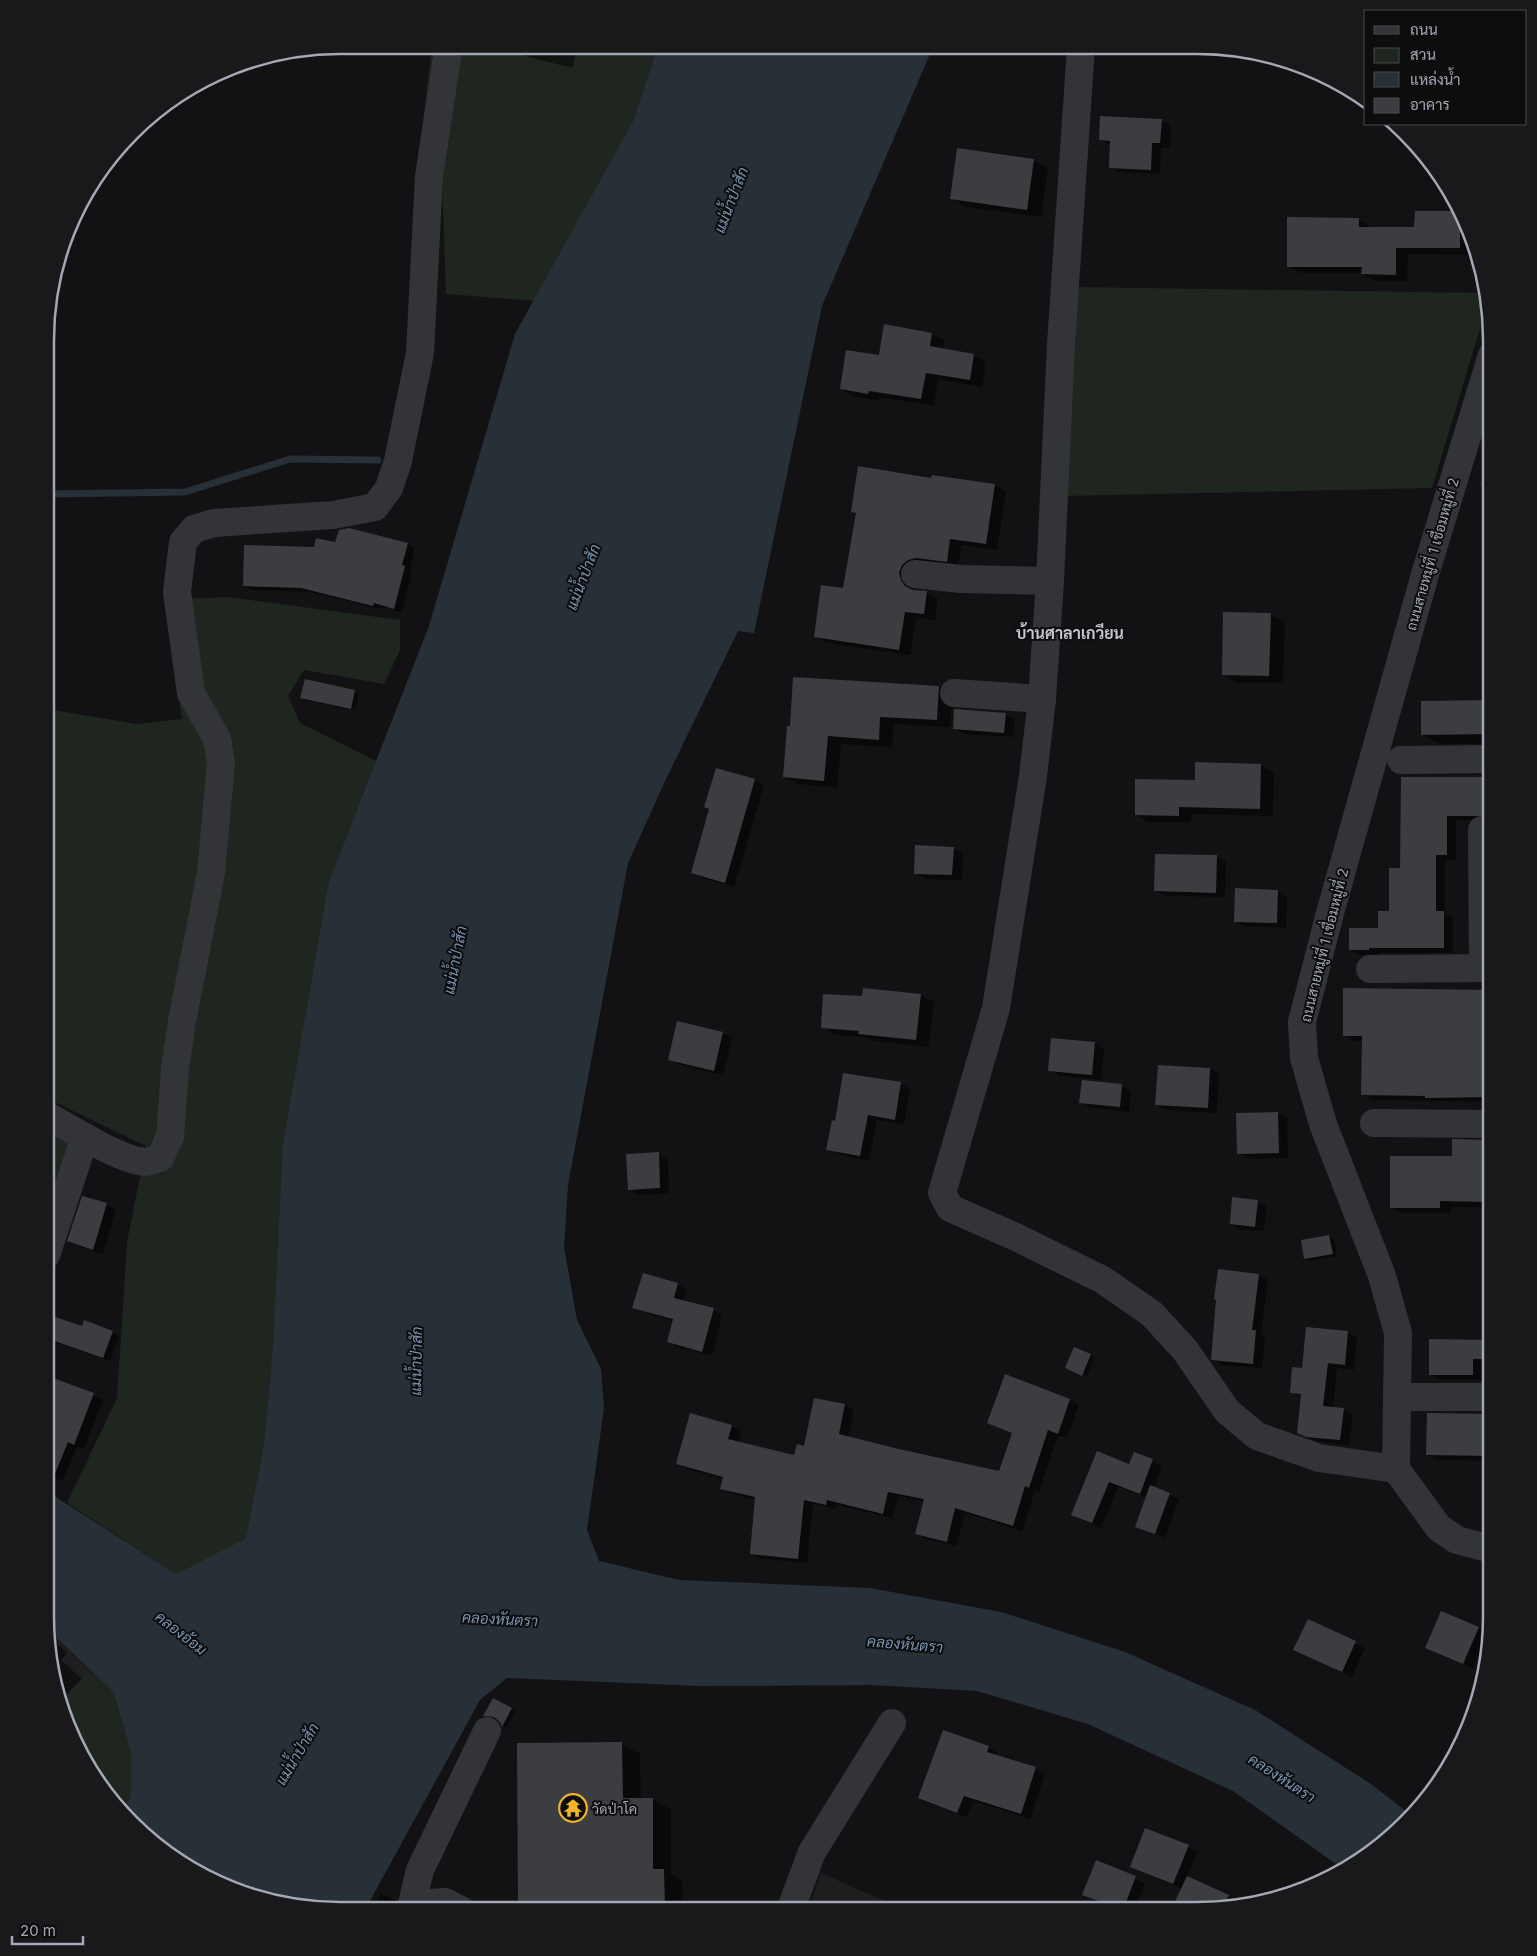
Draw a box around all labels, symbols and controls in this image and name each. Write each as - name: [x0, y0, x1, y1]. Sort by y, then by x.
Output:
- legend: [1364, 10, 1527, 125]
- text: ถนน: [1410, 20, 1438, 39]
- text: สวน: [1410, 45, 1436, 64]
- text: แหล่งน้ำ: [1410, 67, 1461, 89]
- text: อาคาร: [1410, 95, 1450, 114]
- water label: แม่น้ำป่าสัก: [707, 163, 752, 236]
- street label: ถนนสายหมู่ที่ 1 เชื่อมหมู่ที่ 2: [1399, 475, 1464, 633]
- water label: แม่น้ำป่าสัก: [559, 540, 604, 613]
- district label: บ้านศาลาเกวียน: [1016, 622, 1124, 643]
- street label: ถนนสายหมู่ที่ 1 เชื่อมหมู่ที่ 2: [1294, 866, 1353, 1024]
- water label: แม่น้ำป่าสัก: [436, 924, 471, 996]
- water label: แม่น้ำป่าสัก: [403, 1326, 426, 1396]
- water label: คลองอ้อม: [151, 1607, 211, 1659]
- water label: คลองหันตรา: [462, 1608, 538, 1630]
- water label: คลองหันตรา: [866, 1631, 944, 1657]
- water label: แม่น้ำป่าสัก: [268, 1718, 323, 1789]
- water label: คลองหันตรา: [1245, 1749, 1319, 1807]
- temple icon: วัดป่าโค: [558, 1793, 588, 1823]
- place label: วัดป่าโค: [592, 1800, 637, 1817]
- scale bar: [12, 1914, 84, 1946]
- text: 20 m: [20, 1921, 56, 1940]

